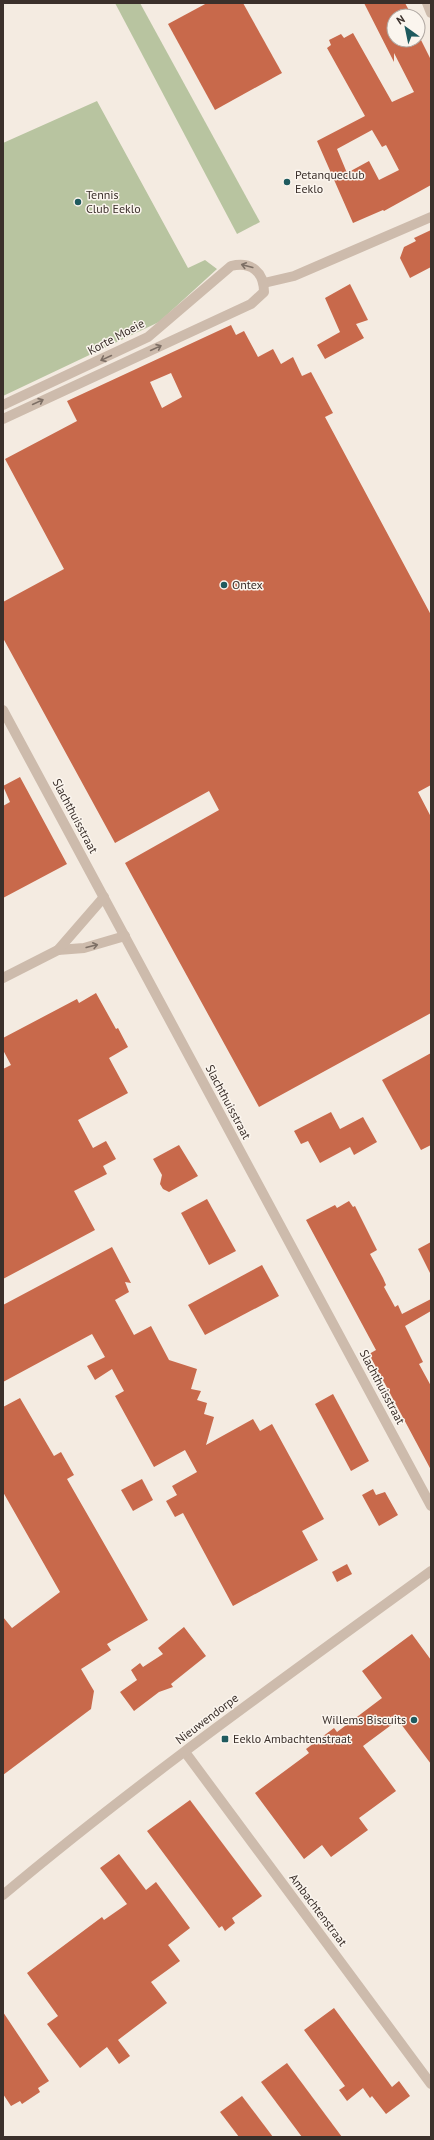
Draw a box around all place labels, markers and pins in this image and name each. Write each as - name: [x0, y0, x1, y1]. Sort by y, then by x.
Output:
- place label: Petanqueclub Eeklo: [295, 167, 365, 196]
- marker: Petanqueclub Eeklo: [282, 177, 292, 187]
- place label: Tennis Club Eeklo: [86, 187, 141, 216]
- marker: Tennis Club Eeklo: [73, 197, 83, 207]
- place label: Ontex: [232, 577, 263, 592]
- marker: Ontex: [219, 580, 229, 590]
- place label: Willems Biscuits: [322, 1712, 406, 1727]
- marker: Willems Biscuits: [409, 1715, 419, 1725]
- place label: Eeklo Ambachtenstraat: [233, 1731, 351, 1746]
- marker: Eeklo Ambachtenstraat: [220, 1734, 230, 1744]

